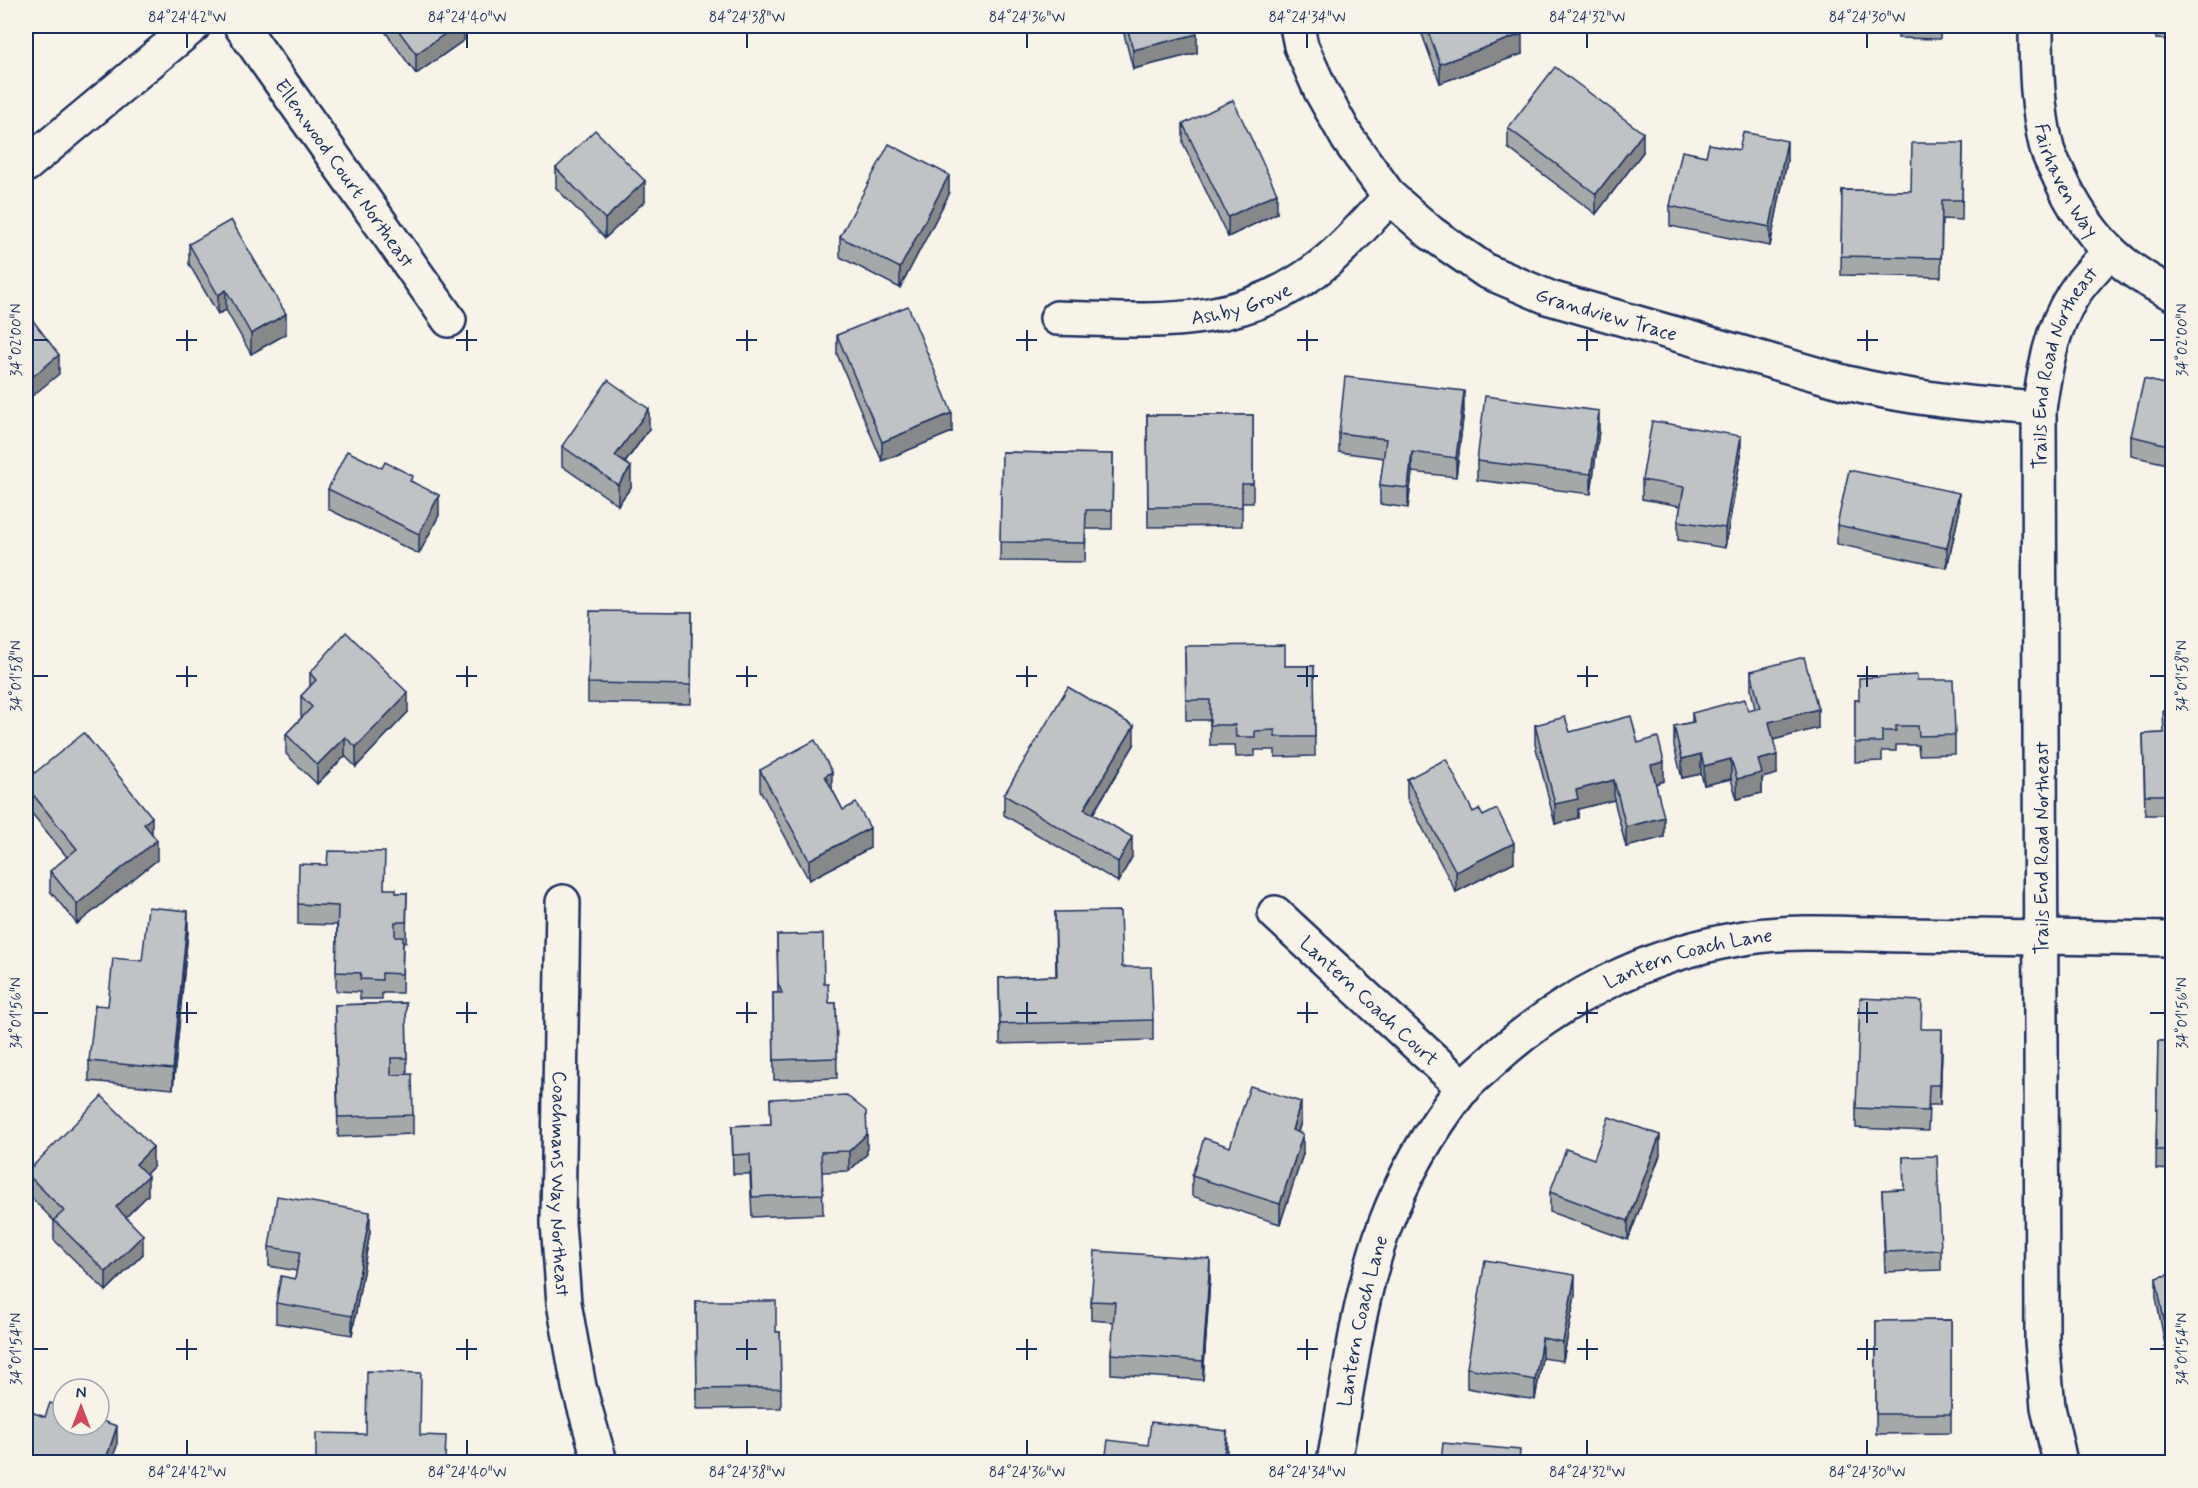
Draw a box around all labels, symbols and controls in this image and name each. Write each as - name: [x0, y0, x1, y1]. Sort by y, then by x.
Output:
- text: 84°24'42"W: [148, 8, 226, 28]
- text: 84°24'40"W: [428, 8, 506, 28]
- text: 84°24'38"W: [709, 8, 785, 28]
- text: 84°24'36"W: [989, 8, 1065, 28]
- text: 84°24'34"W: [1268, 8, 1346, 28]
- text: 84°24'32"W: [1549, 8, 1625, 28]
- text: 84°24'30"W: [1829, 8, 1905, 28]
- street label: Ellenwood Court Northeast: [268, 74, 420, 274]
- street label: Fairhaven Way: [2027, 121, 2104, 244]
- street label: Trails End Road Northeast: [2027, 261, 2105, 469]
- street label: Ashby Grove: [1189, 277, 1297, 332]
- street label: Grandview Trace: [1531, 281, 1680, 349]
- text: 34°02'00"N: [7, 304, 27, 376]
- text: 34°02'00"N: [2173, 304, 2193, 376]
- text: 34°01'58"N: [7, 640, 27, 712]
- text: 34°01'58"N: [2173, 640, 2193, 712]
- street label: Trails End Road Northeast: [2029, 741, 2056, 955]
- street label: Lantern Coach Lane: [1600, 923, 1774, 996]
- street label: Lantern Coach Court: [1293, 931, 1444, 1073]
- text: 34°01'56"N: [7, 977, 27, 1049]
- text: 34°01'56"N: [2173, 977, 2193, 1049]
- street label: Coachmans Way Northeast: [543, 1071, 576, 1298]
- street label: Lantern Coach Lane: [1332, 1232, 1395, 1409]
- text: 34°01'54"N: [7, 1313, 27, 1385]
- text: 34°01'54"N: [2173, 1313, 2193, 1385]
- north arrow: [51, 1377, 111, 1437]
- text: N: [76, 1383, 86, 1404]
- text: 84°24'42"W: [148, 1463, 226, 1483]
- text: 84°24'40"W: [428, 1463, 506, 1483]
- text: 84°24'38"W: [709, 1463, 785, 1483]
- text: 84°24'36"W: [989, 1463, 1065, 1483]
- text: 84°24'34"W: [1268, 1463, 1346, 1483]
- text: 84°24'32"W: [1549, 1463, 1625, 1483]
- text: 84°24'30"W: [1829, 1463, 1905, 1483]

